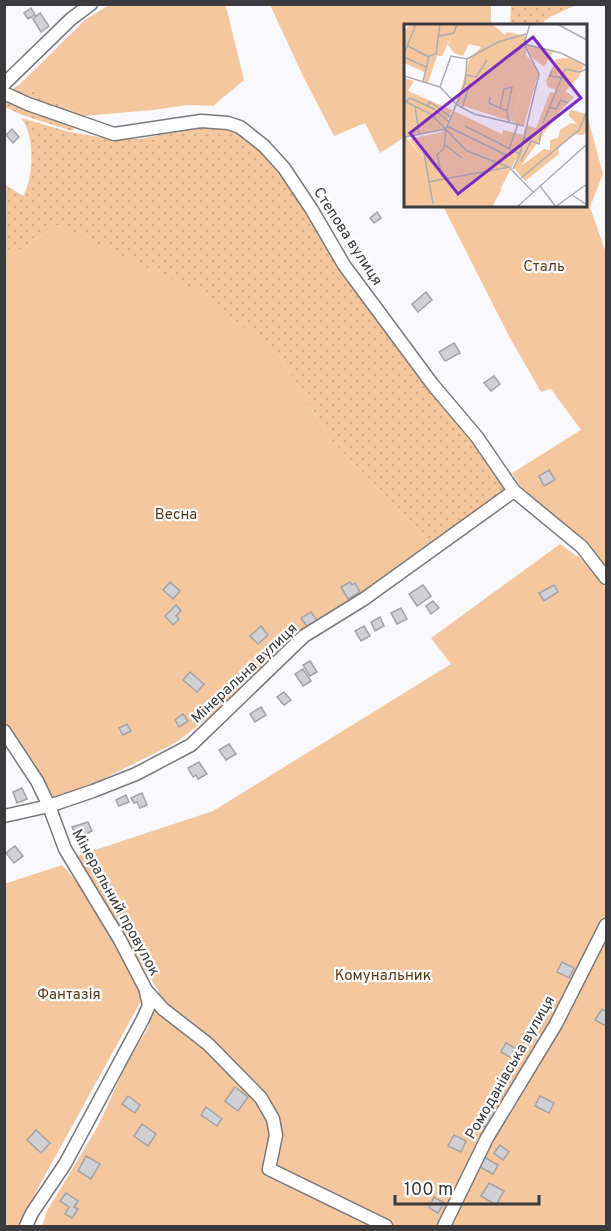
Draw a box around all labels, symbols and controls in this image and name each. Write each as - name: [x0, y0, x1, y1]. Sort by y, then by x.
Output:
- inset map: [404, 24, 587, 207]
- street label: Степова вулиця: [308, 184, 386, 290]
- park label: Сталь: [523, 258, 565, 277]
- park label: Весна: [155, 506, 197, 525]
- street label: Мінеральна вулиця: [188, 620, 302, 728]
- street label: Мінеральний провулок: [67, 826, 163, 980]
- park label: Комунальник: [335, 967, 431, 986]
- park label: Фантазія: [37, 986, 101, 1005]
- street label: Ромоданівська вулиця: [462, 993, 560, 1143]
- scale bar: [395, 1168, 539, 1206]
- text: 100 m: [404, 1179, 453, 1202]

